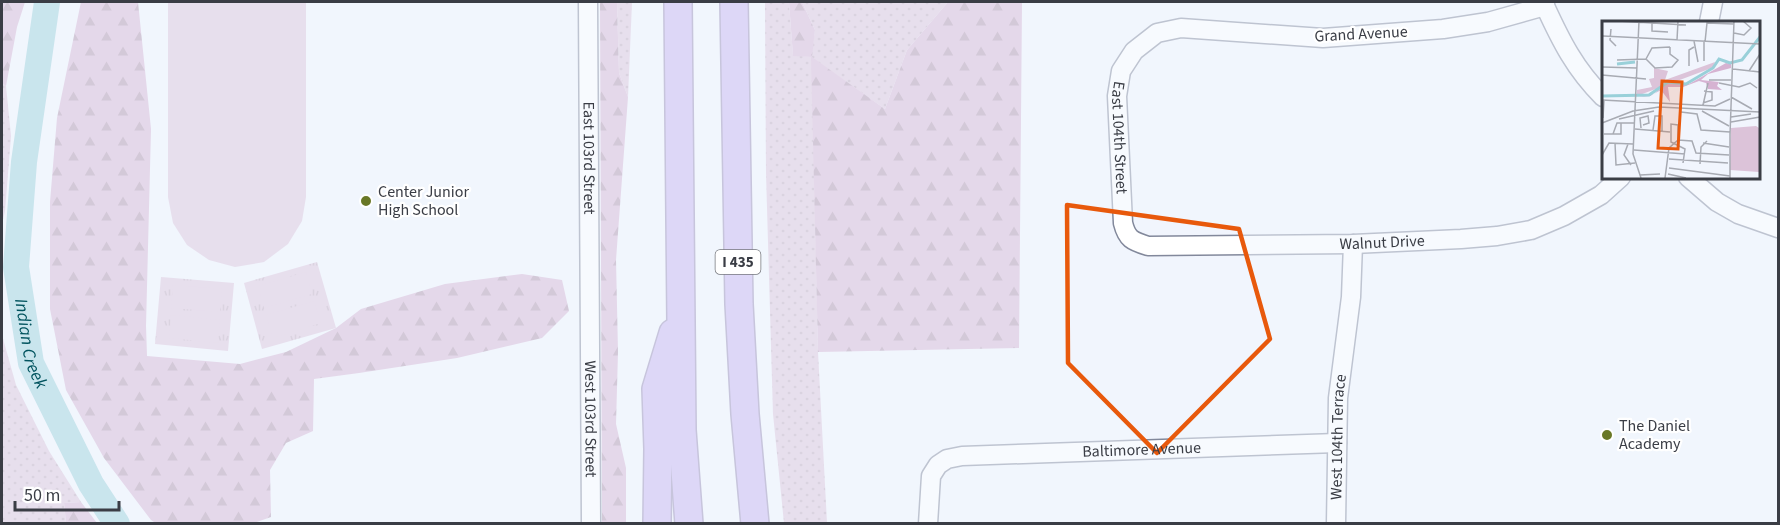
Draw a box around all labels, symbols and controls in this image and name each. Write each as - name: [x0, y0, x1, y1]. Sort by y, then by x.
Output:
- street label: Grand Avenue: [1314, 21, 1408, 47]
- inset map: [1602, 21, 1759, 178]
- street label: East 104th Street: [1106, 80, 1133, 195]
- street label: East 103rd Street: [578, 101, 600, 215]
- place label: Center Junior High School: [378, 181, 469, 221]
- marker: Center Junior High School: [359, 194, 373, 208]
- street label: Walnut Drive: [1339, 230, 1425, 255]
- road number: I 435: [716, 250, 760, 274]
- water label: Indian Creek: [9, 297, 54, 393]
- street label: West 103rd Street: [579, 360, 602, 478]
- street label: West 104th Terrace: [1325, 373, 1352, 500]
- place label: The Daniel Academy: [1619, 415, 1690, 455]
- marker: The Daniel Academy: [1600, 428, 1614, 442]
- street label: Baltimore Avenue: [1082, 437, 1201, 463]
- scale bar: [15, 474, 118, 512]
- text: 50 m: [24, 483, 60, 508]

